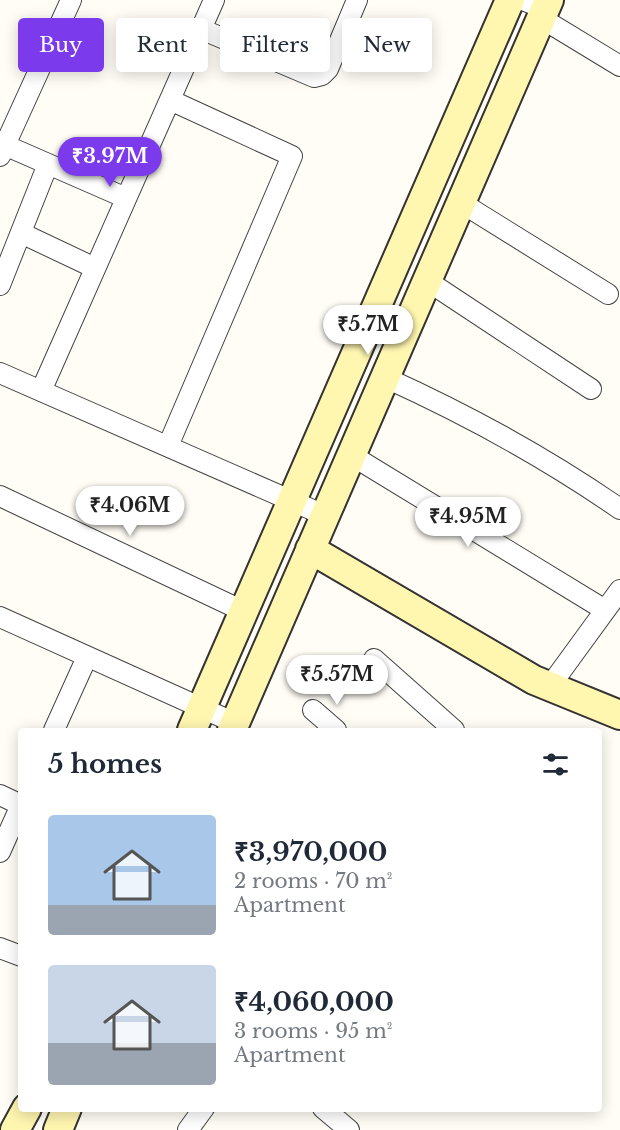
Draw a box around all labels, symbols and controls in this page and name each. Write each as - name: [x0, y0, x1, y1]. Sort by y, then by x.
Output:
- chip: Buy: [18, 18, 104, 72]
- chip: Rent: [116, 18, 208, 72]
- chip: Filters: [220, 18, 330, 72]
- chip: New: [342, 18, 432, 72]
- pin: ₹3.97M: [61, 137, 159, 188]
- text: ₹3.97M: [72, 144, 148, 168]
- pin: ₹5.7M: [326, 305, 410, 356]
- text: ₹5.7M: [337, 312, 399, 336]
- pin: ₹4.06M: [81, 486, 179, 537]
- text: ₹4.06M: [90, 493, 171, 517]
- pin: ₹4.95M: [419, 497, 517, 548]
- text: ₹4.95M: [429, 504, 507, 528]
- pin: ₹5.57M: [288, 655, 386, 706]
- text: ₹5.57M: [300, 662, 374, 686]
- text: 5 homes: [48, 748, 162, 780]
- icon: filters: [539, 748, 572, 781]
- text: ₹3,970,000: [234, 836, 387, 868]
- icon: home: [96, 839, 168, 911]
- text: 2 rooms · 70 m²: [234, 869, 392, 893]
- text: Apartment: [234, 893, 345, 917]
- text: ₹4,060,000: [234, 986, 394, 1018]
- icon: home: [96, 989, 168, 1061]
- text: 3 rooms · 95 m²: [234, 1019, 392, 1043]
- text: Apartment: [234, 1043, 345, 1067]

